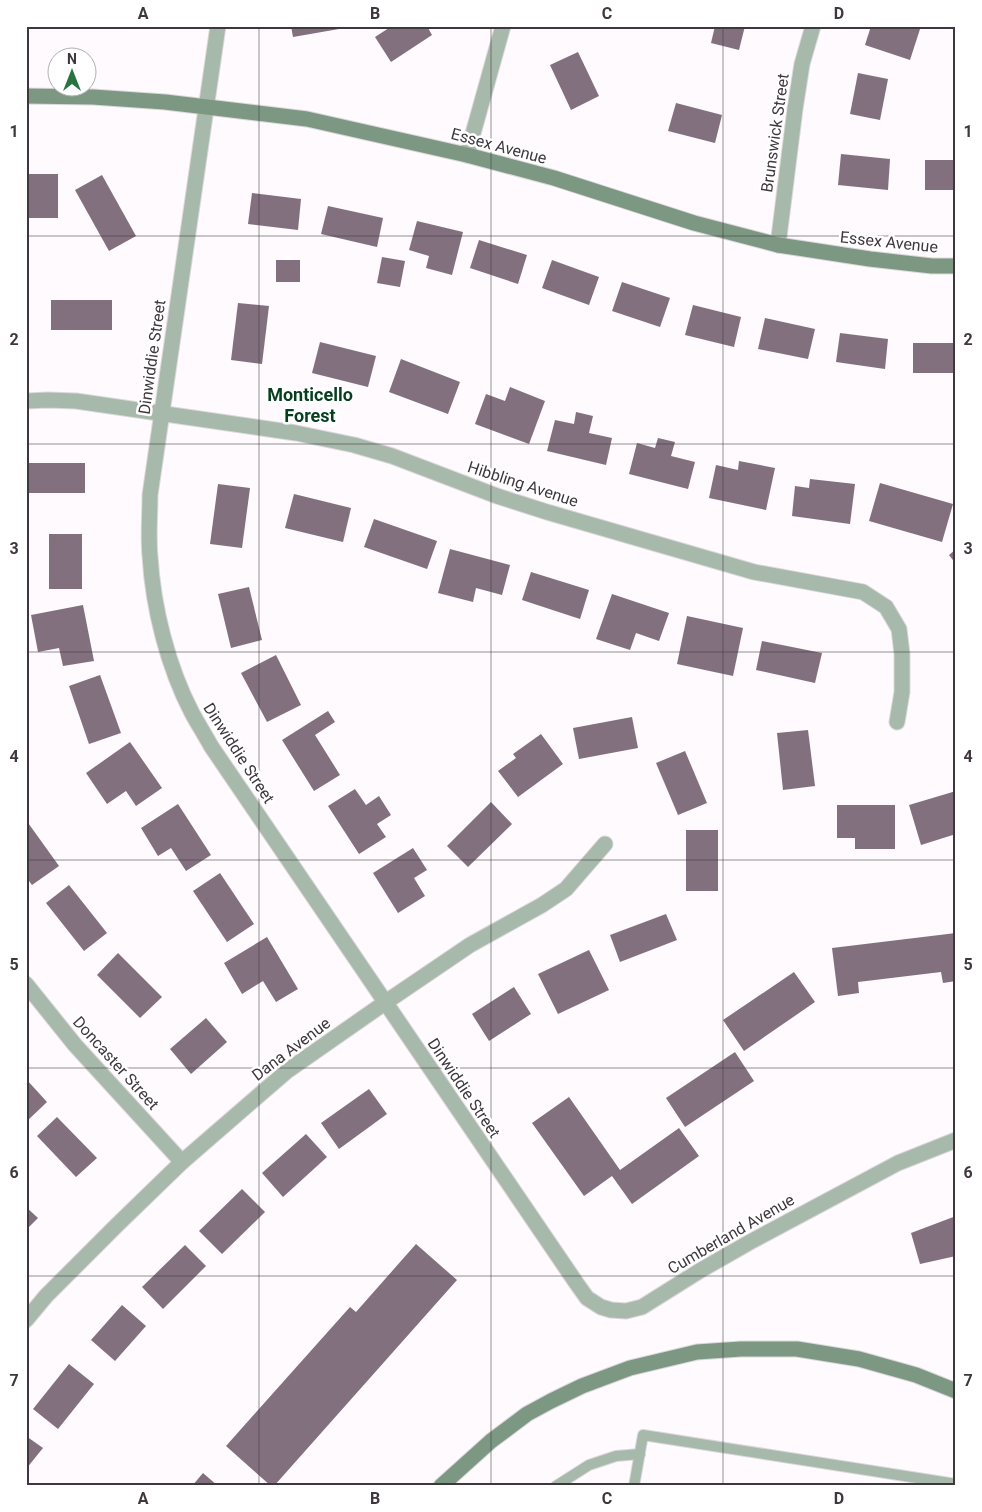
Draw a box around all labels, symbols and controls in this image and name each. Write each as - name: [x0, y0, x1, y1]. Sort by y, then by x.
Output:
- text: A: [138, 4, 149, 23]
- text: B: [370, 4, 380, 23]
- text: C: [602, 4, 612, 23]
- text: D: [834, 4, 844, 23]
- north arrow: [48, 48, 98, 98]
- text: N: [67, 51, 77, 67]
- street label: Brunswick Street: [757, 72, 793, 194]
- text: 1: [9, 122, 19, 141]
- text: 1: [963, 122, 973, 141]
- street label: Essex Avenue: [449, 124, 549, 168]
- street label: Essex Avenue: [839, 227, 939, 257]
- street label: Dinwiddie Street: [135, 298, 169, 416]
- text: 2: [9, 330, 19, 349]
- text: 2: [963, 330, 973, 349]
- district label: Monticello Forest: [267, 384, 353, 426]
- street label: Hibbling Avenue: [465, 457, 581, 511]
- text: 3: [9, 539, 19, 558]
- text: 3: [963, 539, 973, 558]
- street label: Dinwiddie Street: [200, 699, 278, 807]
- text: 4: [9, 747, 19, 766]
- text: 4: [963, 747, 973, 766]
- text: 5: [9, 955, 19, 974]
- text: 5: [963, 955, 973, 974]
- street label: Doncaster Street: [69, 1012, 163, 1114]
- street label: Dana Avenue: [248, 1013, 334, 1085]
- street label: Dinwiddie Street: [424, 1035, 504, 1141]
- text: 6: [9, 1163, 19, 1182]
- text: 6: [963, 1163, 973, 1182]
- street label: Cumberland Avenue: [664, 1190, 798, 1278]
- text: 7: [9, 1371, 19, 1390]
- text: 7: [963, 1371, 973, 1390]
- text: A: [138, 1489, 149, 1508]
- text: B: [370, 1489, 380, 1508]
- text: C: [602, 1489, 612, 1508]
- text: D: [834, 1489, 844, 1508]

